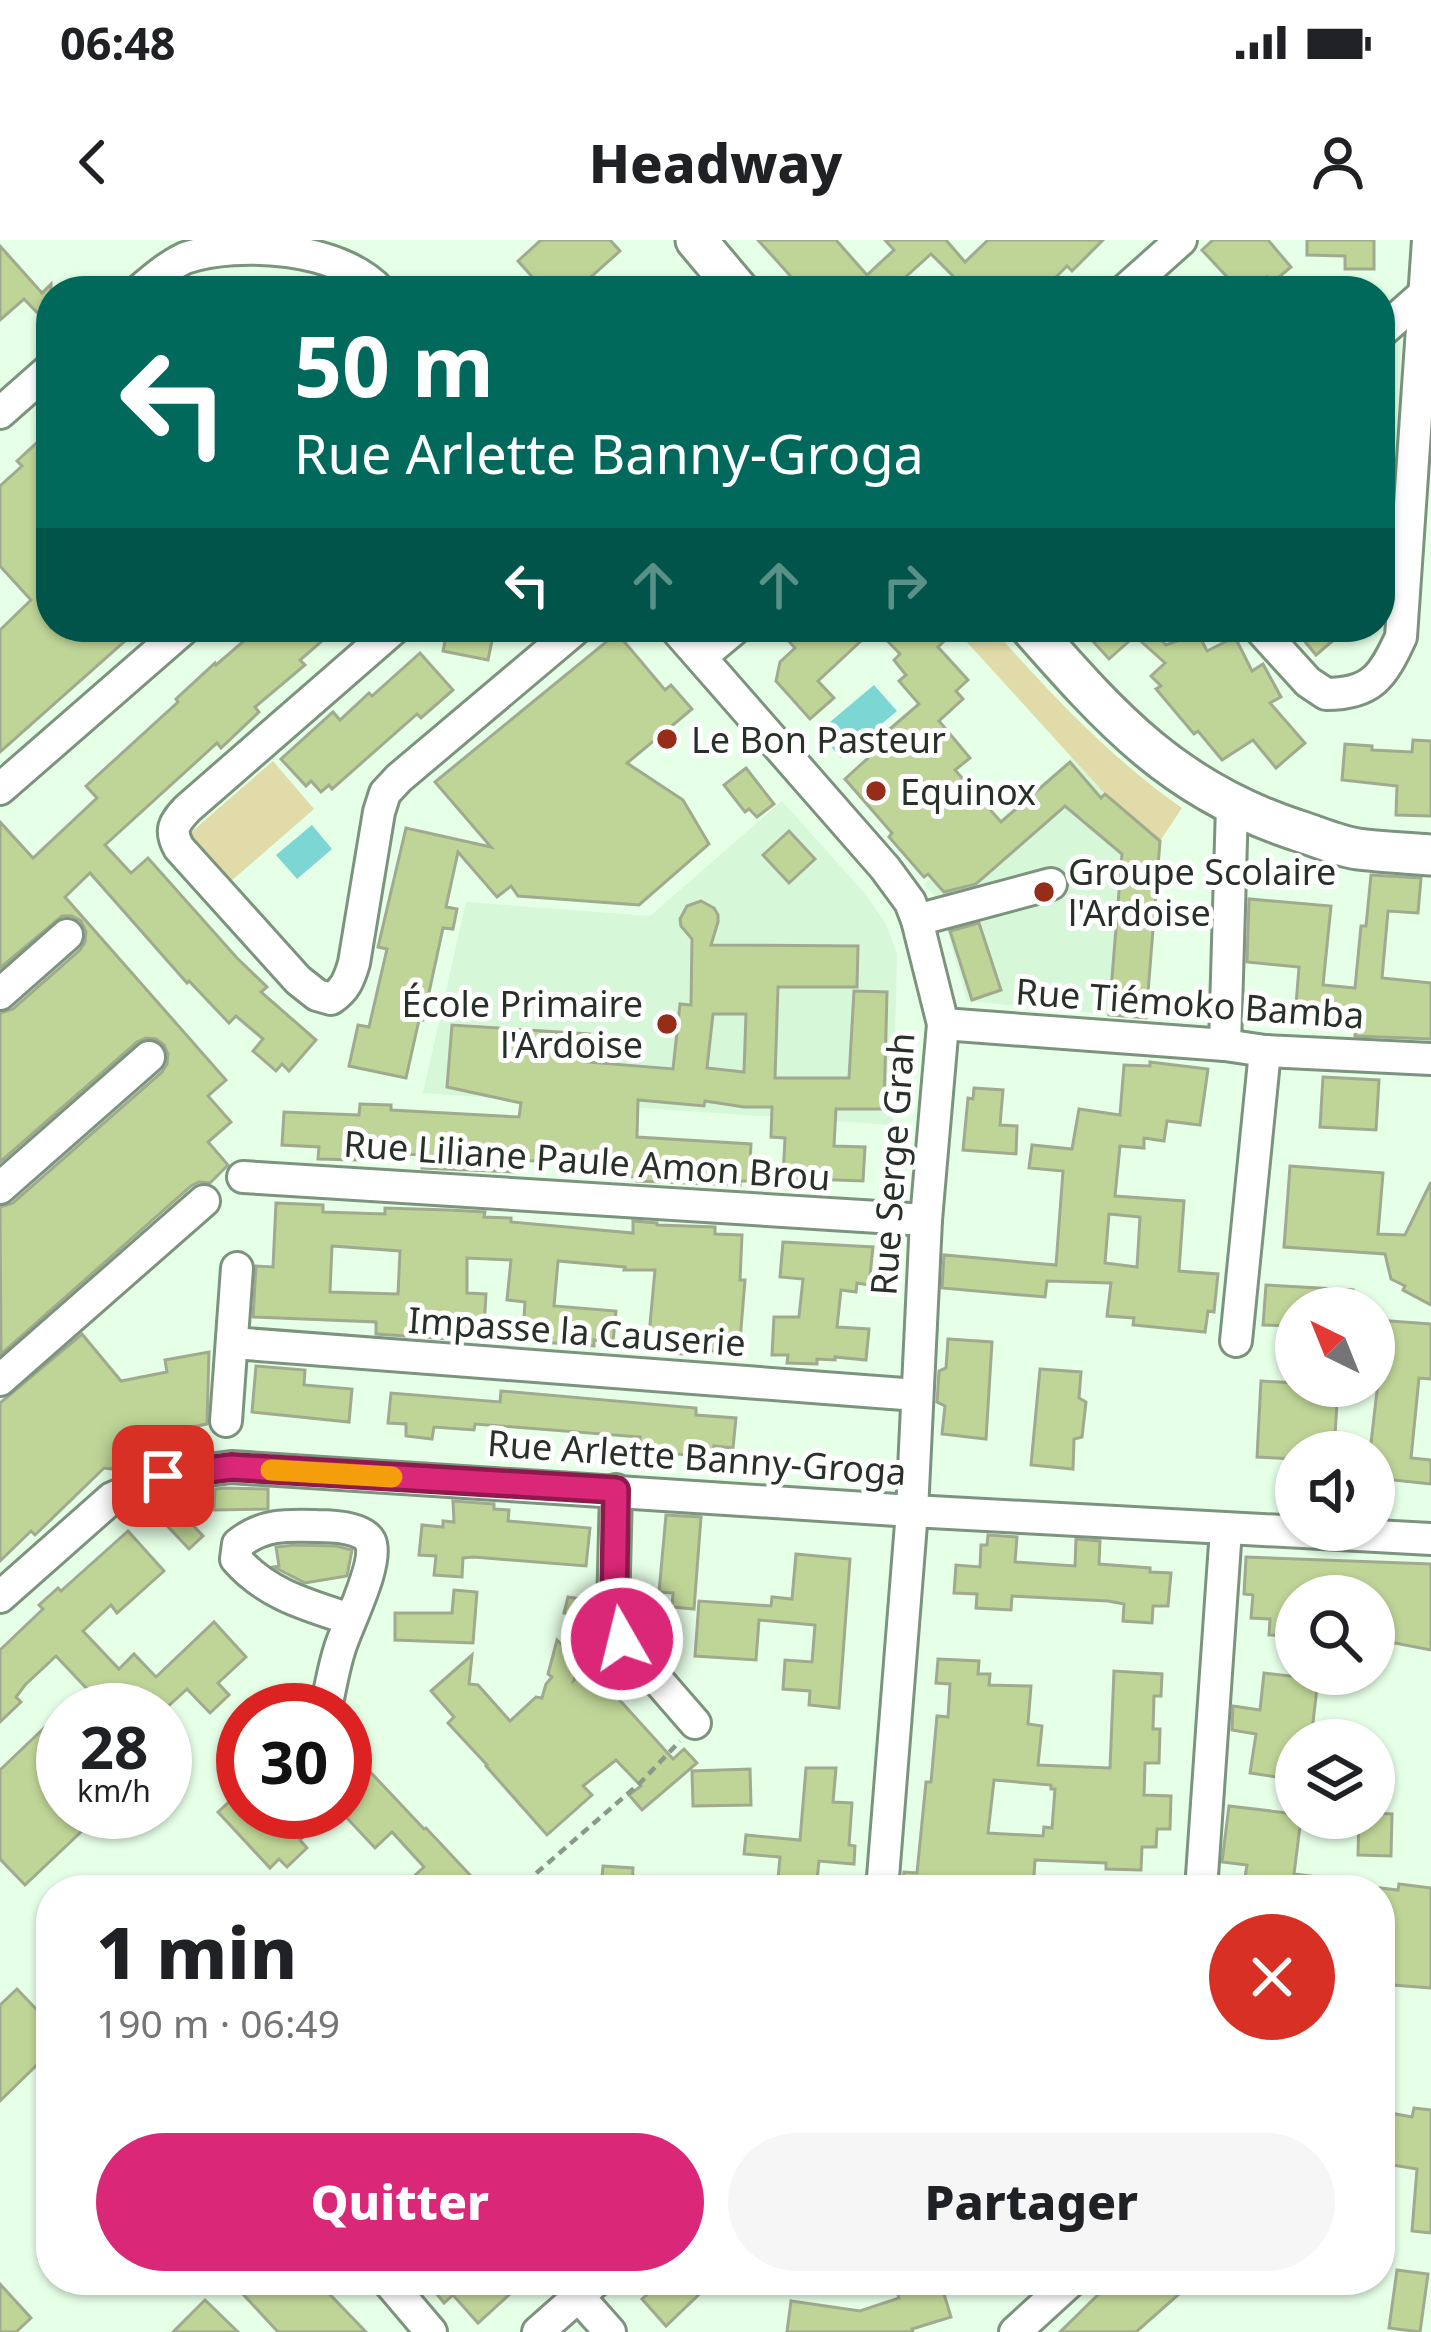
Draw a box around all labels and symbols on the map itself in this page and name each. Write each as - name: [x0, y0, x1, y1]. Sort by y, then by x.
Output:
- place label: Le Bon Pasteur: [691, 715, 946, 764]
- marker: Le Bon Pasteur: [654, 726, 680, 752]
- place label: Equinox: [900, 767, 1036, 816]
- marker: Equinox: [863, 778, 889, 804]
- place label: Groupe Scolaire l'Ardoise: [1068, 847, 1336, 937]
- marker: Groupe Scolaire l'Ardoise: [1031, 879, 1057, 905]
- street label: Rue Tiémoko Bamba: [1014, 966, 1366, 1040]
- place label: École Primaire l'Ardoise: [401, 979, 643, 1069]
- marker: École Primaire l'Ardoise: [654, 1011, 680, 1037]
- street label: Rue Serge Grah: [858, 1031, 926, 1297]
- street label: Rue Liliane Paule Amon Brou: [342, 1119, 832, 1201]
- north arrow: [1275, 1287, 1395, 1407]
- street label: Impasse la Causerie: [407, 1295, 747, 1367]
- street label: Rue Arlette Banny-Groga: [486, 1418, 908, 1496]
- pin: [112, 1425, 214, 1527]
- position arrow: [559, 1576, 685, 1702]
- speed limit sign: 30: [216, 1683, 372, 1839]

